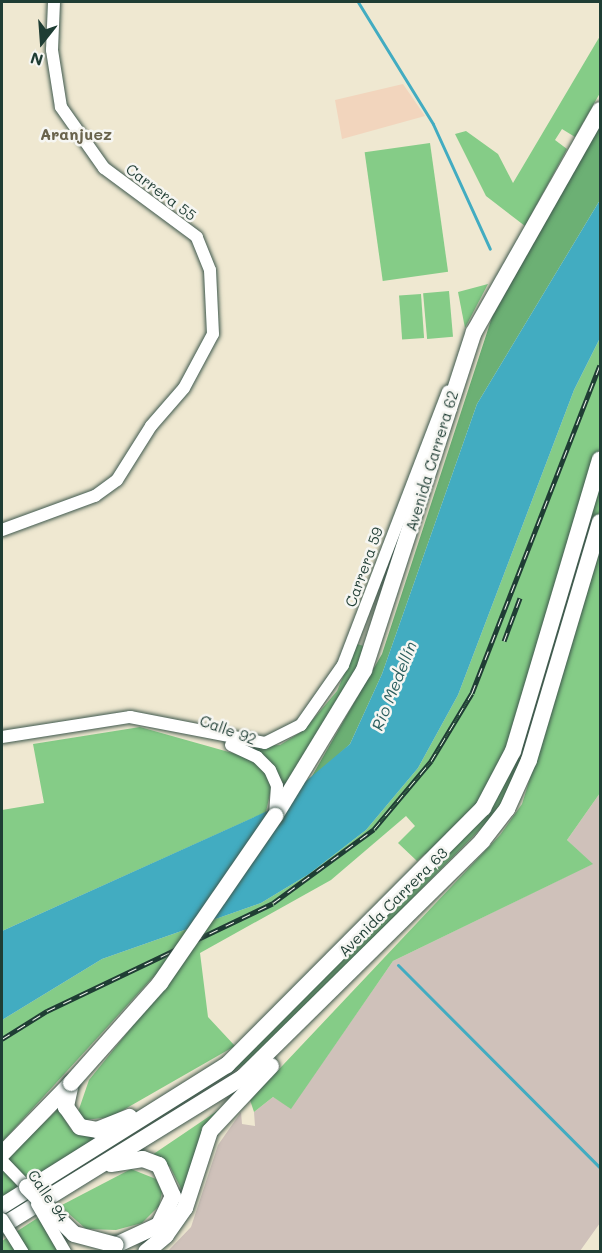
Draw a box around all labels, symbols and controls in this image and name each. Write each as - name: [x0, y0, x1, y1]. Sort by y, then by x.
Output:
- north arrow: [12, 12, 72, 72]
- text: N: [28, 48, 45, 72]
- district label: Aranjuez: [40, 124, 112, 144]
- street label: Carrera 55: [122, 160, 200, 224]
- street label: Avenida Carrera 62: [402, 388, 462, 534]
- street label: Carrera 59: [341, 525, 387, 609]
- water label: Río Medellín: [367, 639, 421, 733]
- street label: Calle 92: [197, 711, 259, 749]
- street label: Avenida Carrera 63: [335, 844, 451, 960]
- street label: Calle 94: [24, 1166, 72, 1226]

